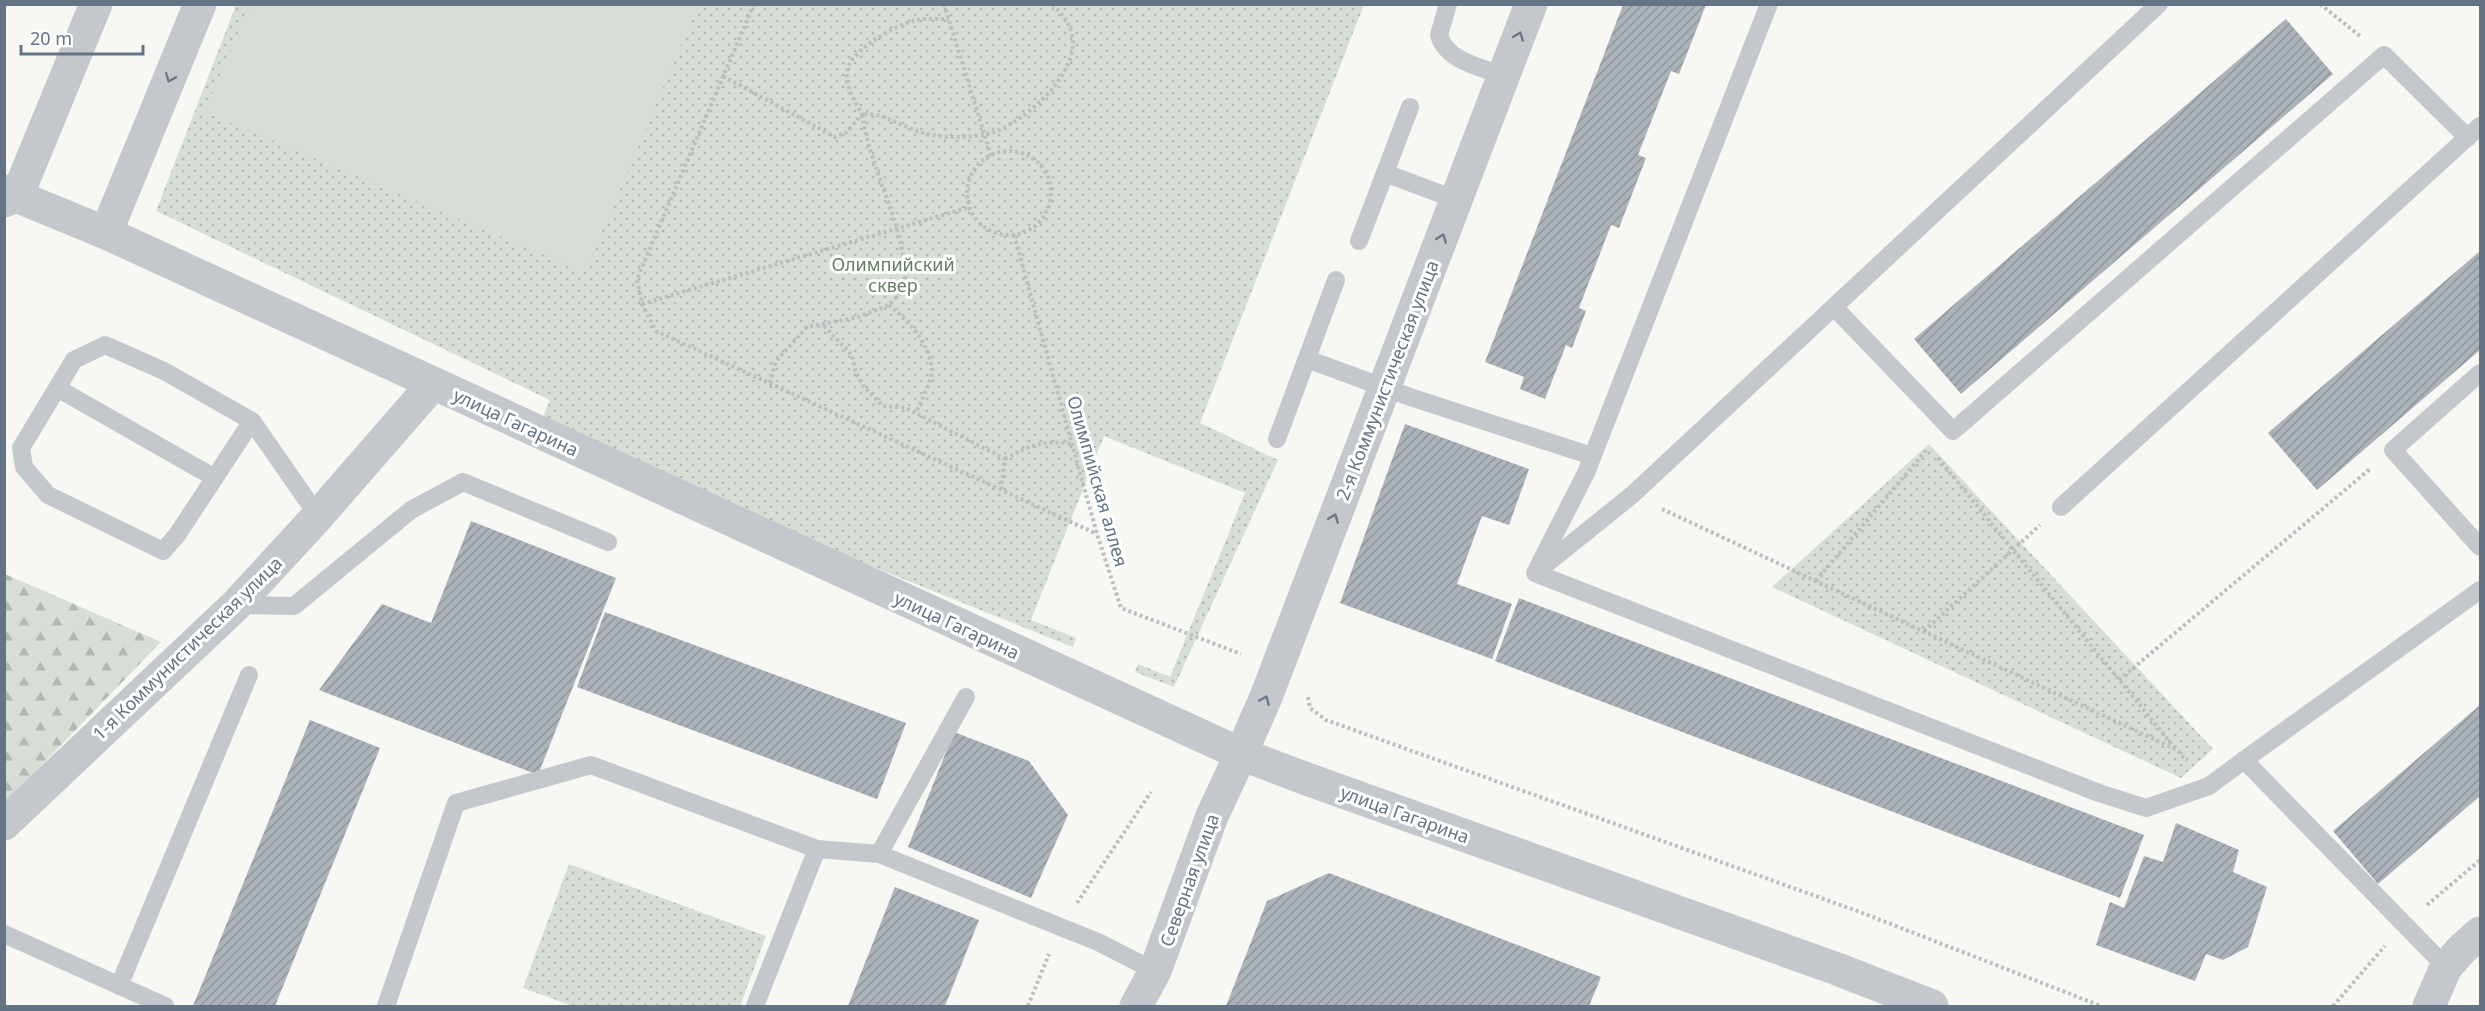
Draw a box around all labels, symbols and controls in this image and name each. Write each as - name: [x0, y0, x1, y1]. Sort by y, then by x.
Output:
- scale bar: [21, 18, 142, 56]
- text: 20 m: [30, 26, 72, 50]
- one-way arrow: [1512, 31, 1524, 42]
- one-way arrow: [165, 72, 177, 83]
- one-way arrow: [1435, 233, 1447, 244]
- park label: Олимпийский сквер: [831, 252, 955, 297]
- street label: 2-я Коммунистическая улица: [1330, 257, 1444, 503]
- street label: улица Гагарина: [450, 383, 582, 461]
- street label: Олимпийская аллея: [1062, 393, 1134, 569]
- one-way arrow: [1327, 513, 1339, 524]
- street label: 1-я Коммунистическая улица: [87, 551, 287, 745]
- street label: улица Гагарина: [891, 586, 1023, 664]
- one-way arrow: [1258, 695, 1270, 706]
- street label: улица Гагарина: [1337, 780, 1473, 848]
- street label: Северная улица: [1154, 810, 1224, 950]

